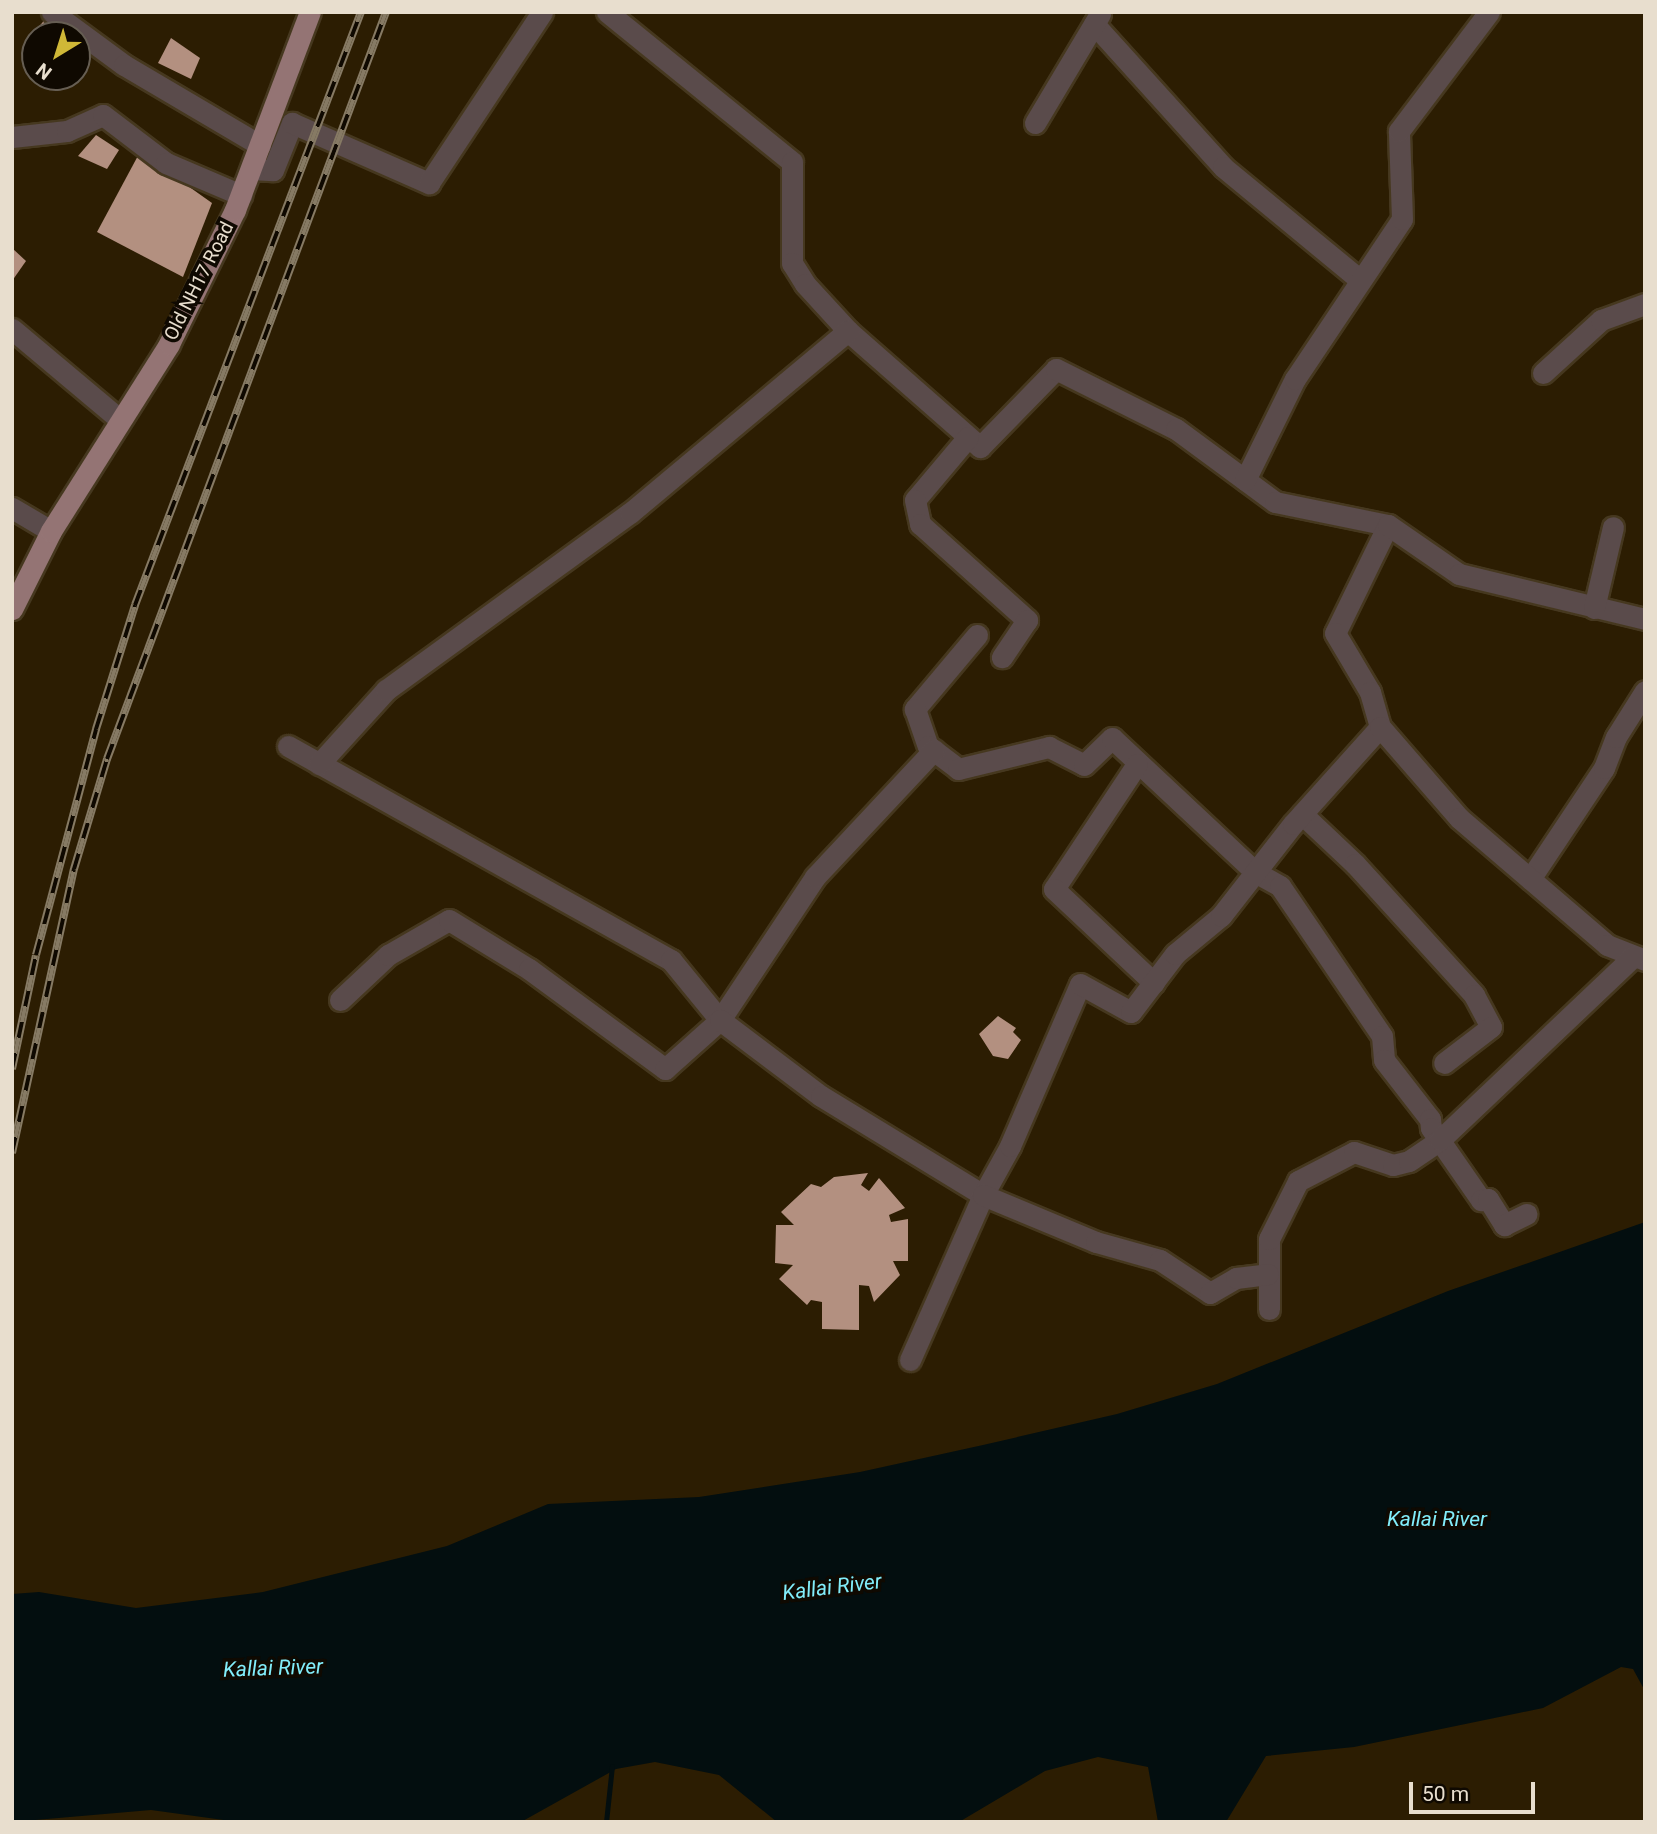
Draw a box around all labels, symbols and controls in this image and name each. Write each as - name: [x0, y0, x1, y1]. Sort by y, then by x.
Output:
- north arrow: [21, 21, 91, 91]
- text: N: [32, 58, 56, 85]
- street label: Old NH17 Road: [159, 218, 239, 344]
- water label: Kallai River: [1387, 1506, 1487, 1532]
- water label: Kallai River: [781, 1568, 883, 1606]
- water label: Kallai River: [223, 1654, 323, 1682]
- scale bar: [1412, 1768, 1538, 1812]
- text: 50 m: [1422, 1782, 1469, 1806]

